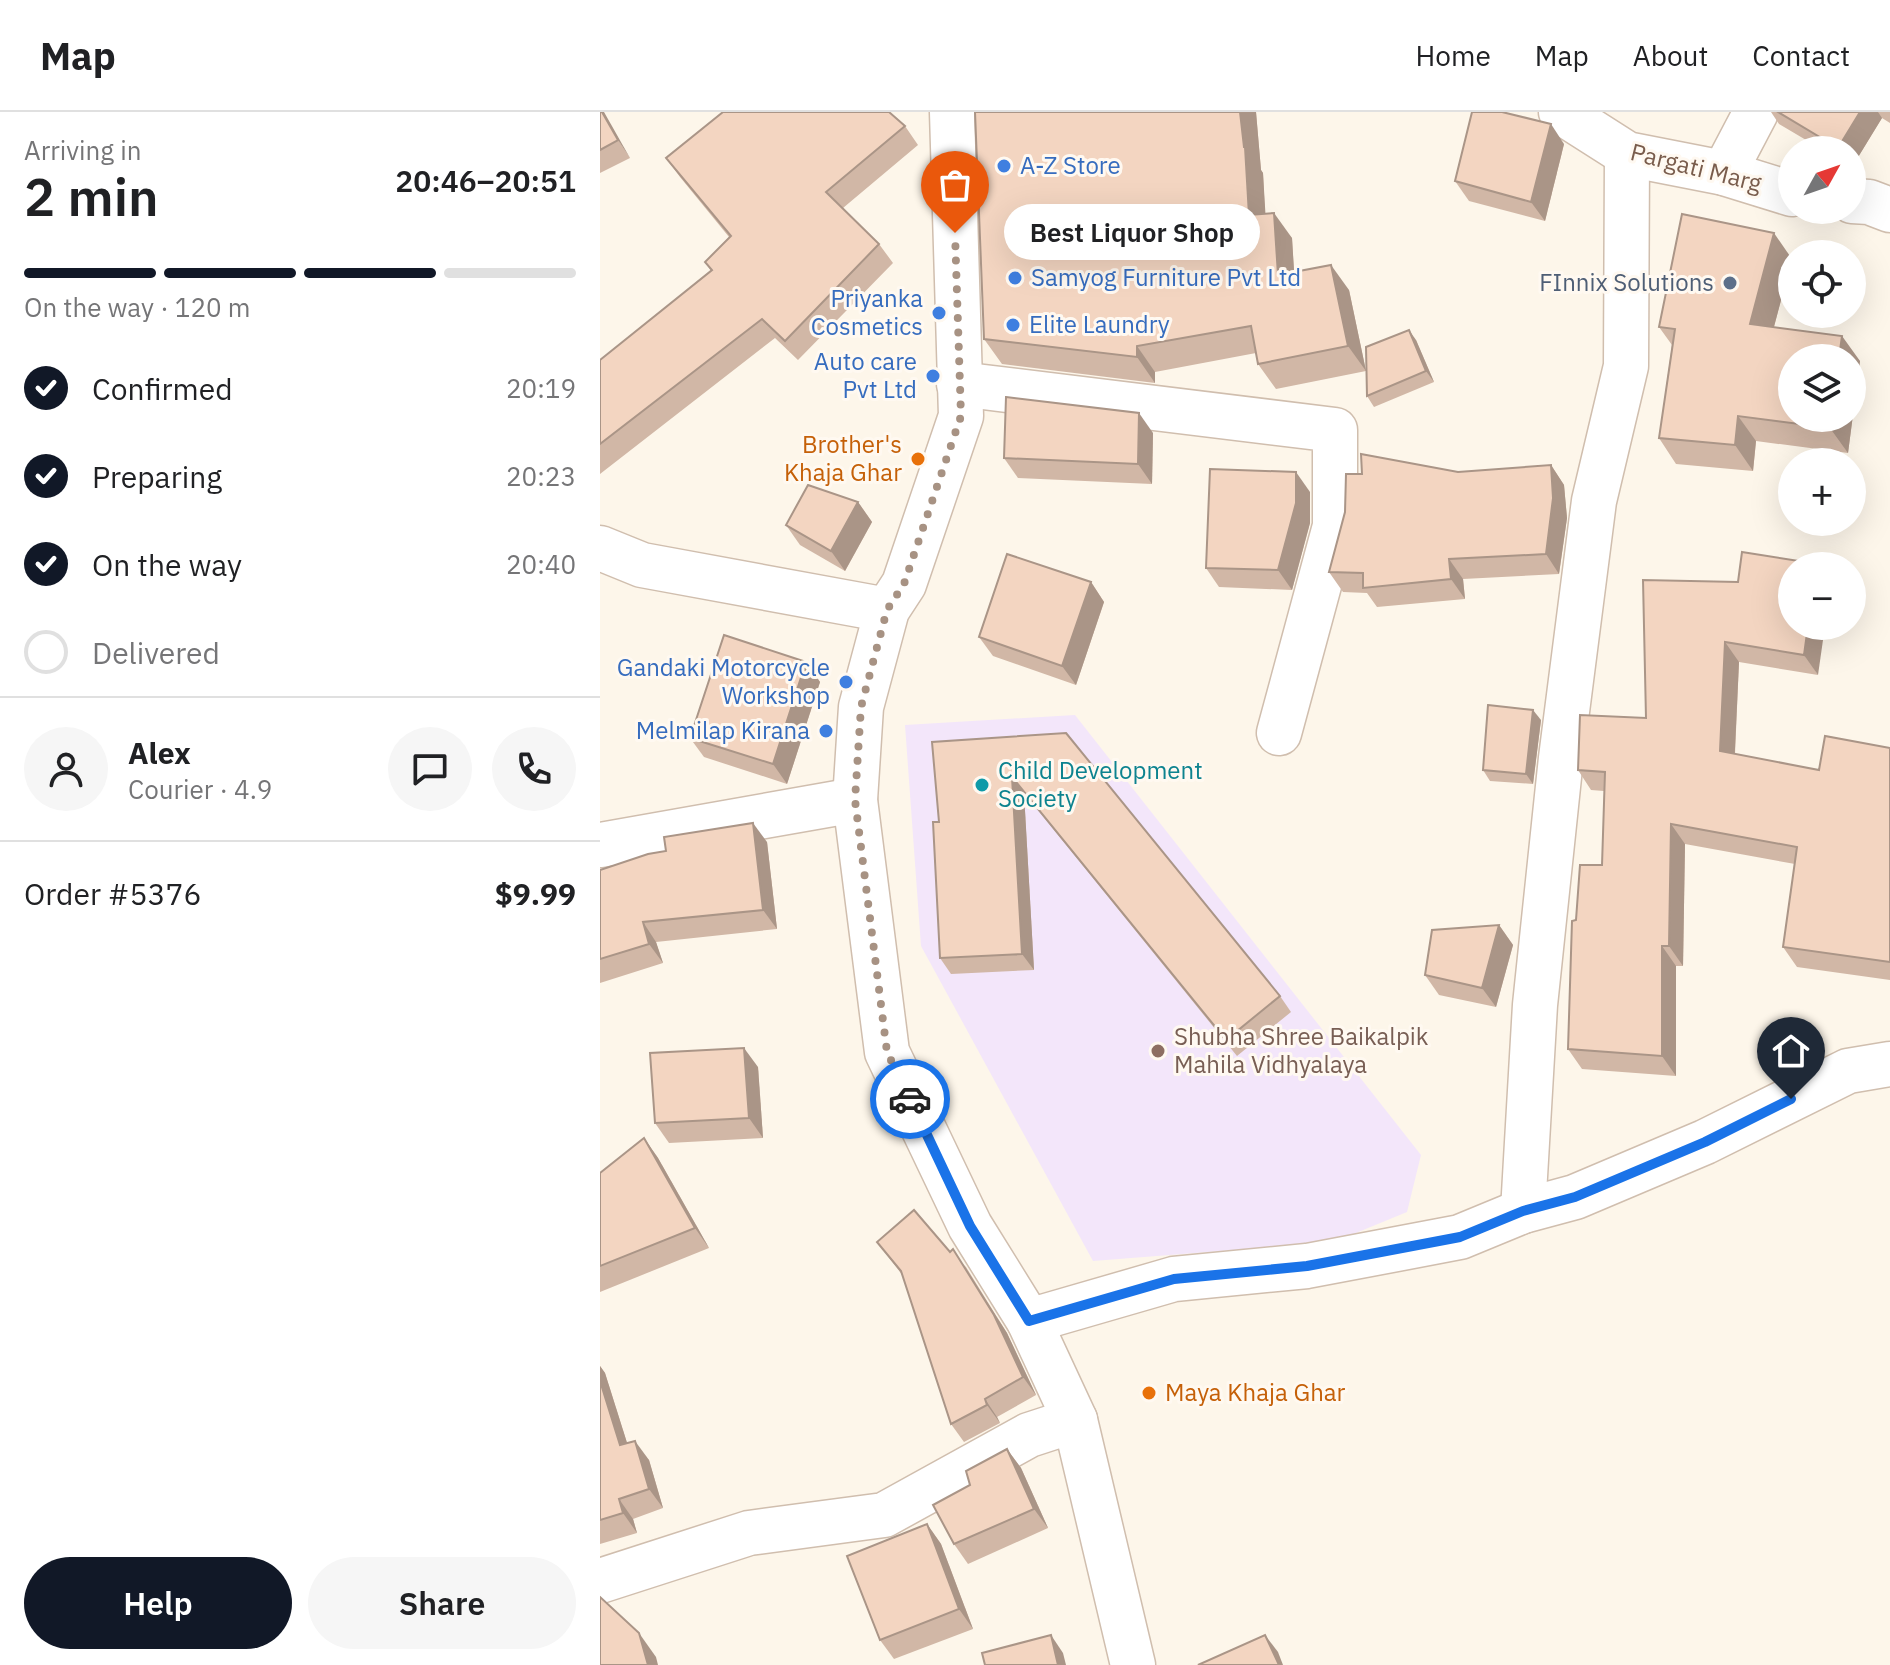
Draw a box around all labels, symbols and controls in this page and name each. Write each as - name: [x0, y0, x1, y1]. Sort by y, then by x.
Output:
- text: Map: [40, 31, 116, 80]
- text: Home: [1415, 37, 1491, 74]
- text: Map: [1535, 37, 1589, 74]
- text: About: [1633, 37, 1708, 74]
- text: Contact: [1752, 37, 1850, 74]
- text: Arriving in: [24, 133, 141, 167]
- street label: Pargati Marg: [1627, 135, 1765, 199]
- north arrow: [1778, 136, 1866, 224]
- map controls: [1778, 136, 1866, 640]
- place label: A-Z Store: [1020, 149, 1121, 181]
- pin: [921, 151, 989, 233]
- marker: A-Z Store: [995, 157, 1013, 175]
- text: 20:46–20:51: [395, 161, 576, 200]
- text: 2 min: [24, 163, 159, 230]
- icon: bag: [933, 163, 977, 207]
- callout: Best Liquor Shop: [1003, 205, 1259, 261]
- text: Best Liquor Shop: [1030, 215, 1234, 249]
- button: locate: [1778, 240, 1866, 328]
- place label: Samyog Furniture Pvt Ltd: [1031, 261, 1301, 293]
- place label: FInnix Solutions: [1539, 266, 1714, 298]
- marker: Samyog Furniture Pvt Ltd: [1006, 269, 1024, 287]
- marker: FInnix Solutions: [1721, 274, 1739, 292]
- place label: Priyanka Cosmetics: [811, 282, 923, 342]
- text: On the way · 120 m: [24, 290, 250, 324]
- marker: Priyanka Cosmetics: [930, 304, 948, 322]
- place label: Elite Laundry: [1029, 308, 1170, 340]
- marker: Elite Laundry: [1004, 316, 1022, 334]
- button: layers: [1778, 344, 1866, 432]
- place label: Auto care Pvt Ltd: [814, 345, 917, 405]
- icon: check: [24, 366, 68, 410]
- marker: Auto care Pvt Ltd: [924, 367, 942, 385]
- text: Confirmed: [92, 369, 233, 408]
- text: 20:19: [506, 371, 576, 405]
- place label: Brother's Khaja Ghar: [784, 428, 902, 488]
- button: +: [1778, 448, 1866, 536]
- marker: Brother's Khaja Ghar: [909, 450, 927, 468]
- icon: check: [24, 454, 68, 498]
- text: Preparing: [92, 457, 222, 496]
- text: 20:23: [506, 459, 576, 493]
- icon: check: [24, 542, 68, 586]
- text: On the way: [92, 545, 242, 584]
- text: 20:40: [506, 547, 576, 581]
- button: −: [1778, 552, 1866, 640]
- text: Delivered: [92, 633, 220, 672]
- place label: Gandaki Motorcycle Workshop: [617, 651, 830, 711]
- marker: Gandaki Motorcycle Workshop: [837, 673, 855, 691]
- place label: Melmilap Kirana: [636, 714, 810, 746]
- marker: Melmilap Kirana: [817, 722, 835, 740]
- button: person: [24, 727, 108, 811]
- button: chat: [388, 727, 472, 811]
- button: phone: [492, 727, 576, 811]
- text: Alex: [128, 733, 191, 772]
- place label: Child Development Society: [998, 754, 1203, 814]
- text: Courier · 4.9: [128, 772, 272, 806]
- marker: Child Development Society: [973, 776, 991, 794]
- text: Order #5376: [24, 874, 201, 913]
- text: $9.99: [495, 874, 576, 913]
- pin: [1757, 1017, 1825, 1099]
- place label: Shubha Shree Baikalpik Mahila Vidhyalaya: [1174, 1020, 1429, 1080]
- icon: home: [1769, 1029, 1813, 1073]
- marker: Shubha Shree Baikalpik Mahila Vidhyalaya: [1149, 1042, 1167, 1060]
- courier: [870, 1059, 950, 1139]
- icon: car: [888, 1077, 932, 1121]
- place label: Maya Khaja Ghar: [1165, 1376, 1346, 1408]
- marker: Maya Khaja Ghar: [1140, 1384, 1158, 1402]
- button: Help: [24, 1557, 292, 1649]
- button: Share: [308, 1557, 576, 1649]

